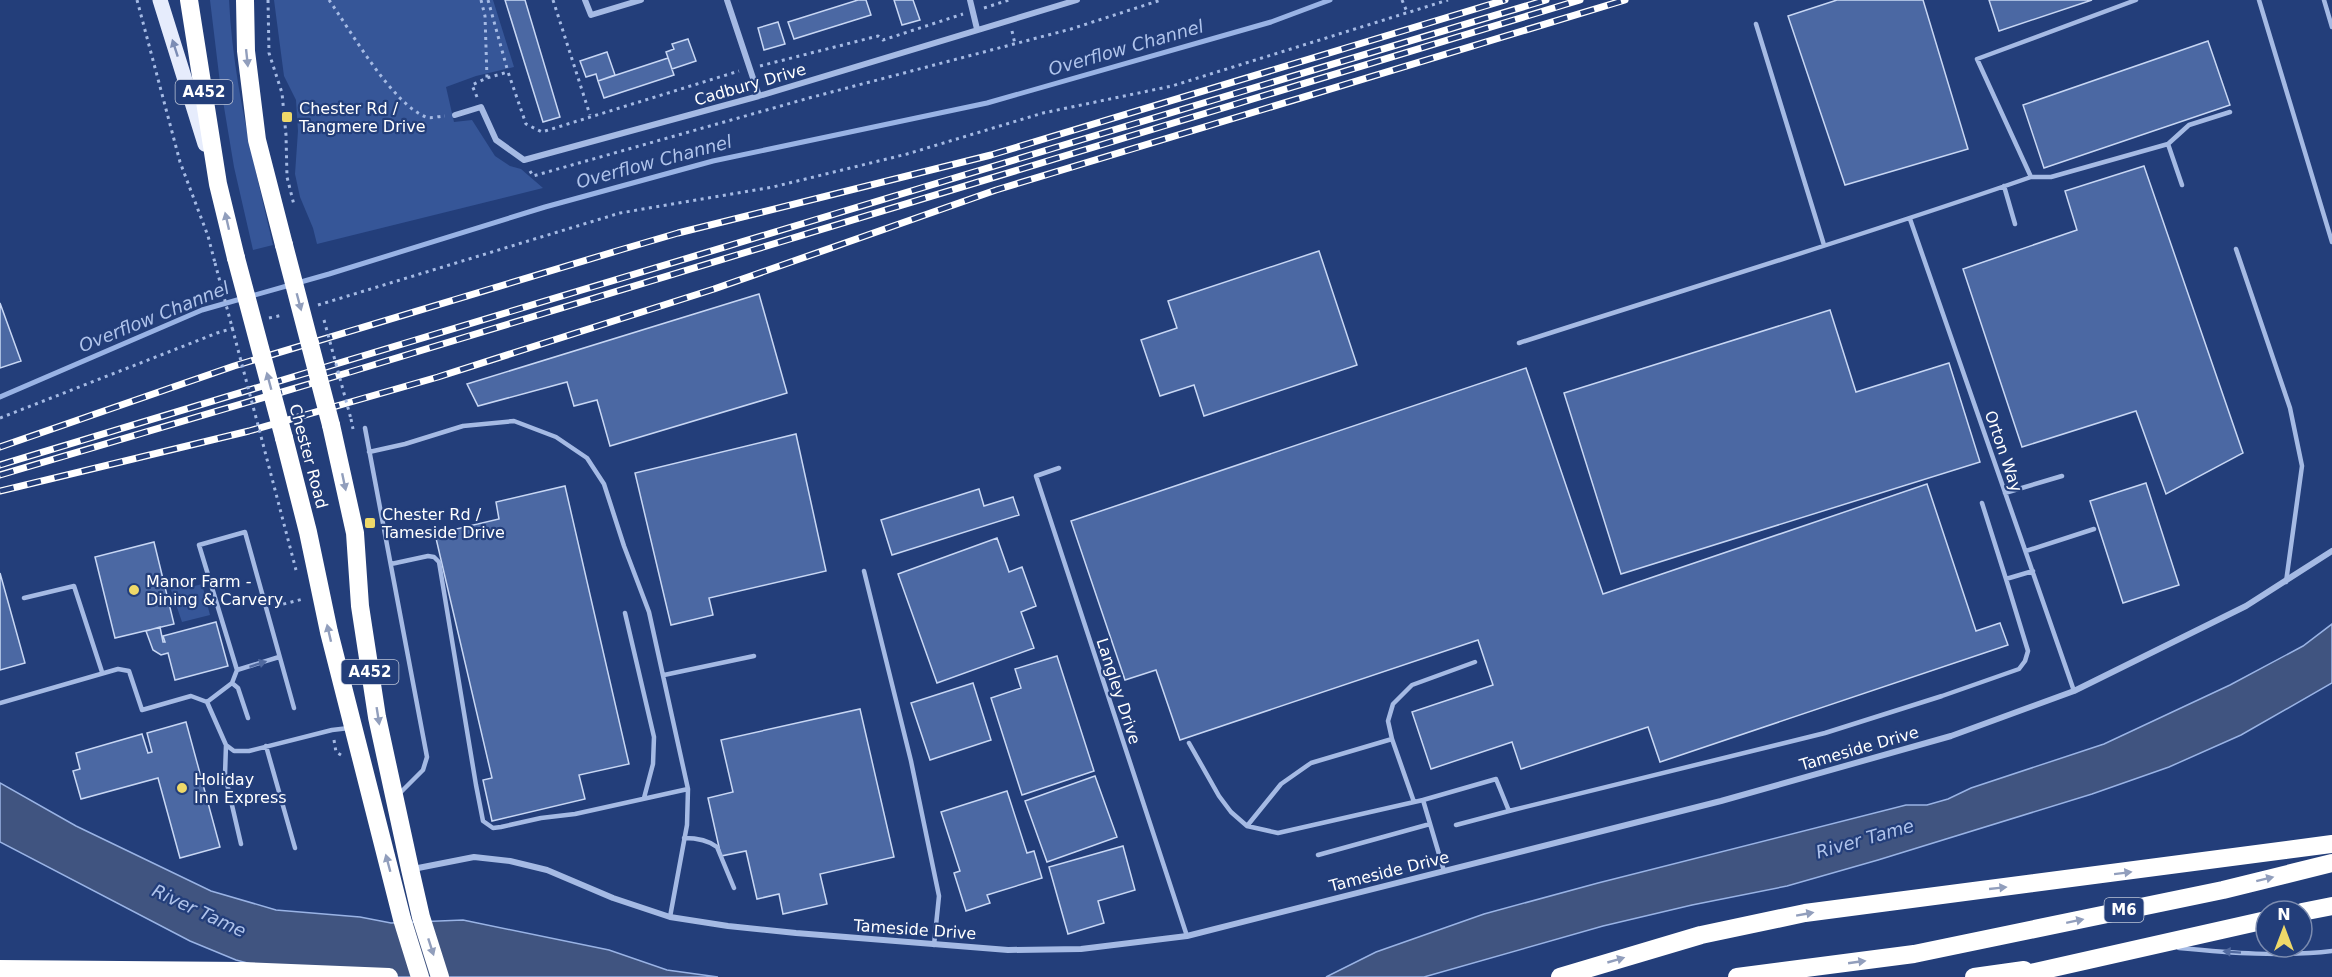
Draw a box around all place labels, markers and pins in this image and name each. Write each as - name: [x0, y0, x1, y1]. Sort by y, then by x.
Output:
- place label: Chester Rd / Tangmere Drive: [298, 99, 425, 136]
- marker: Chester Rd / Tangmere Drive: [280, 110, 294, 124]
- place label: Chester Rd / Tameside Drive: [381, 505, 505, 542]
- marker: Chester Rd / Tameside Drive: [363, 516, 377, 530]
- place label: Manor Farm - Dining & Carvery: [146, 572, 283, 609]
- marker: Manor Farm - Dining & Carvery: [127, 583, 141, 597]
- place label: Holiday Inn Express: [194, 770, 287, 807]
- marker: Holiday Inn Express: [175, 781, 189, 795]

